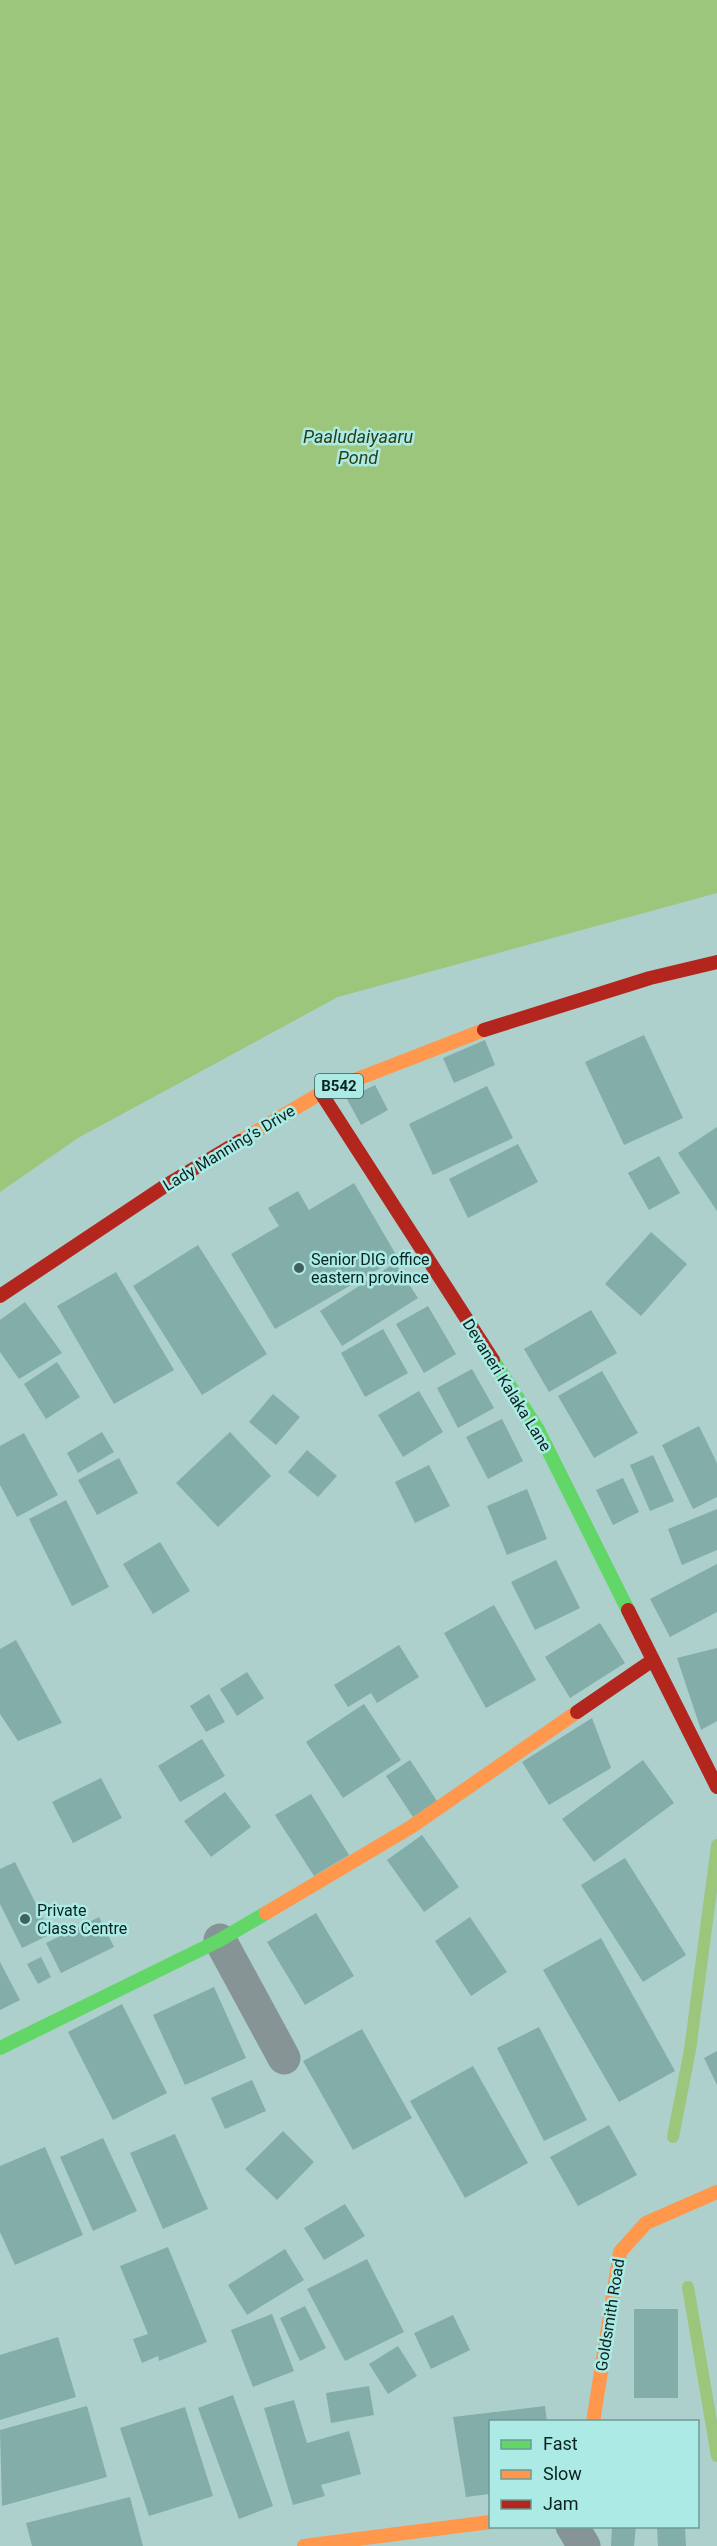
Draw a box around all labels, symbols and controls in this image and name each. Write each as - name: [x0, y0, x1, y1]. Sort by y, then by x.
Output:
- water label: Paaludaiyaaru Pond: [303, 426, 413, 468]
- road number: B542: [315, 1074, 363, 1098]
- street label: Lady Manning’s Drive: [160, 1101, 298, 1195]
- place label: Senior DIG office eastern province: [311, 1250, 430, 1287]
- marker: Senior DIG office eastern province: [292, 1261, 306, 1275]
- street label: Devaneri Kalaka Lane: [459, 1315, 555, 1455]
- place label: Private Class Centre: [37, 1901, 127, 1938]
- marker: Private Class Centre: [18, 1912, 32, 1926]
- street label: Goldsmith Road: [592, 2257, 628, 2373]
- legend: [489, 2420, 699, 2528]
- text: Fast: [543, 2433, 578, 2454]
- text: Slow: [543, 2463, 582, 2484]
- text: Jam: [543, 2493, 579, 2514]

